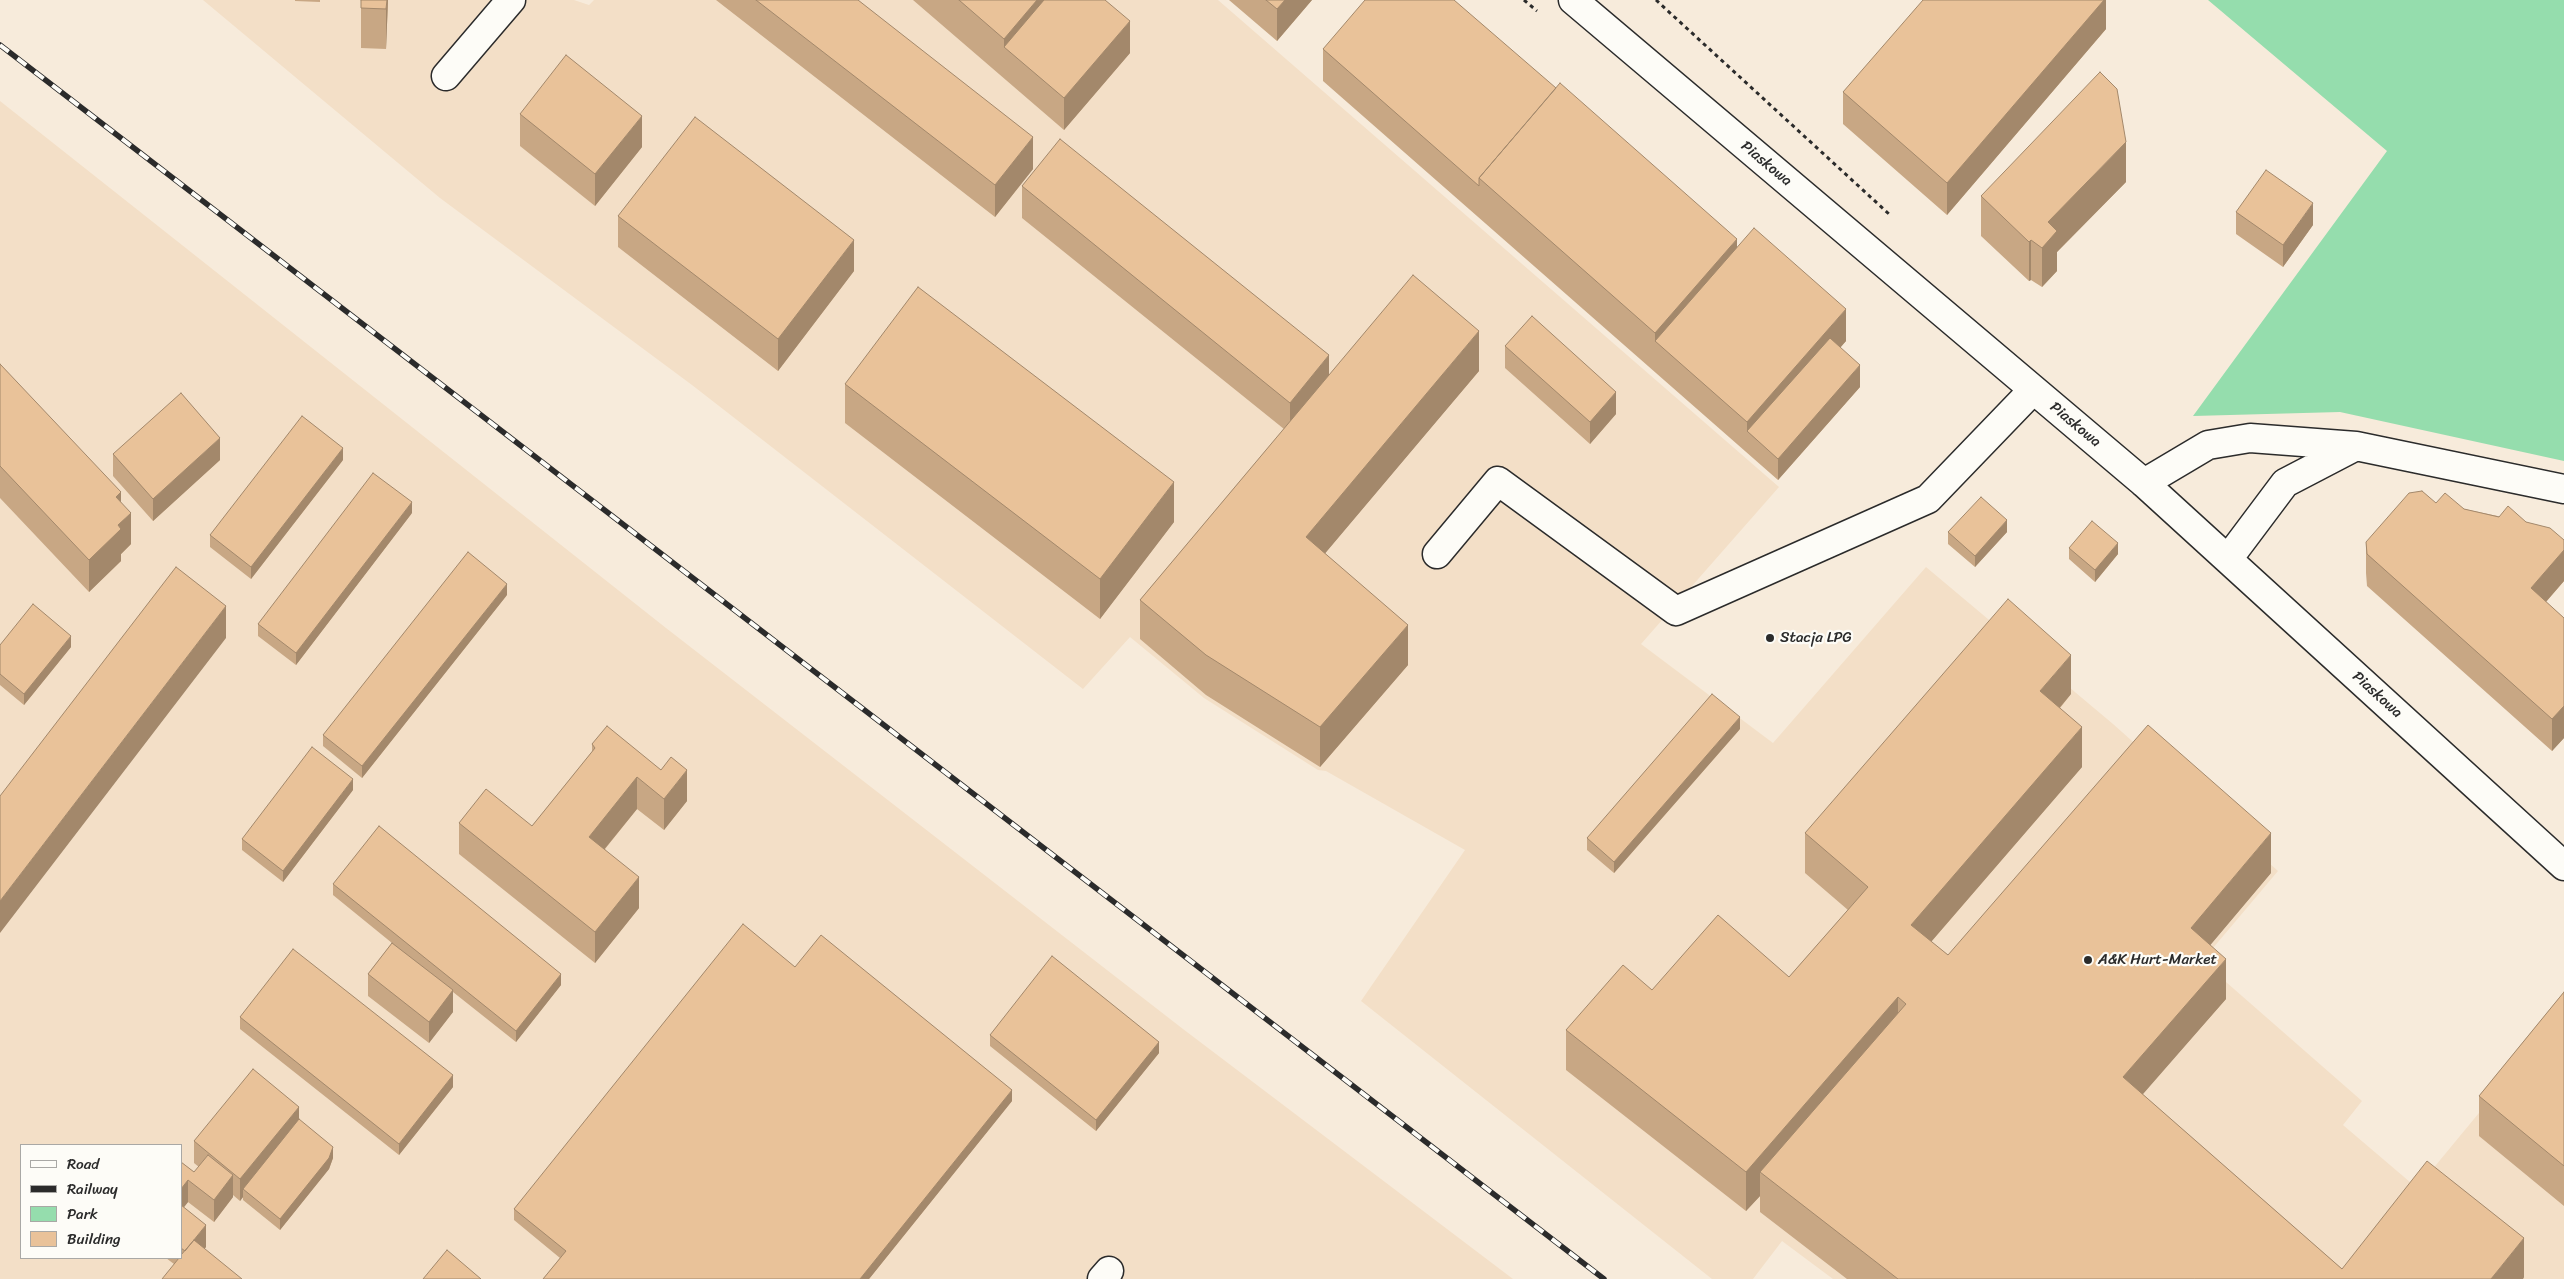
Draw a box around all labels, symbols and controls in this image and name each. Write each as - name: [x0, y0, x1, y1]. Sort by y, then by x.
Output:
- street label: Piaskowa: [1737, 138, 1795, 190]
- street label: Piaskowa: [2046, 399, 2104, 451]
- place label: Stacja LPG: [1780, 629, 1852, 647]
- marker: Stacja LPG: [1764, 632, 1776, 644]
- street label: Piaskowa: [2348, 668, 2406, 722]
- place label: A&K Hurt-Market: [2098, 951, 2217, 969]
- marker: A&K Hurt-Market: [2082, 954, 2094, 966]
- legend: [20, 1144, 182, 1259]
- text: Road: [67, 1151, 99, 1177]
- text: Railway: [67, 1176, 118, 1202]
- text: Park: [67, 1201, 98, 1227]
- text: Building: [67, 1226, 121, 1252]

